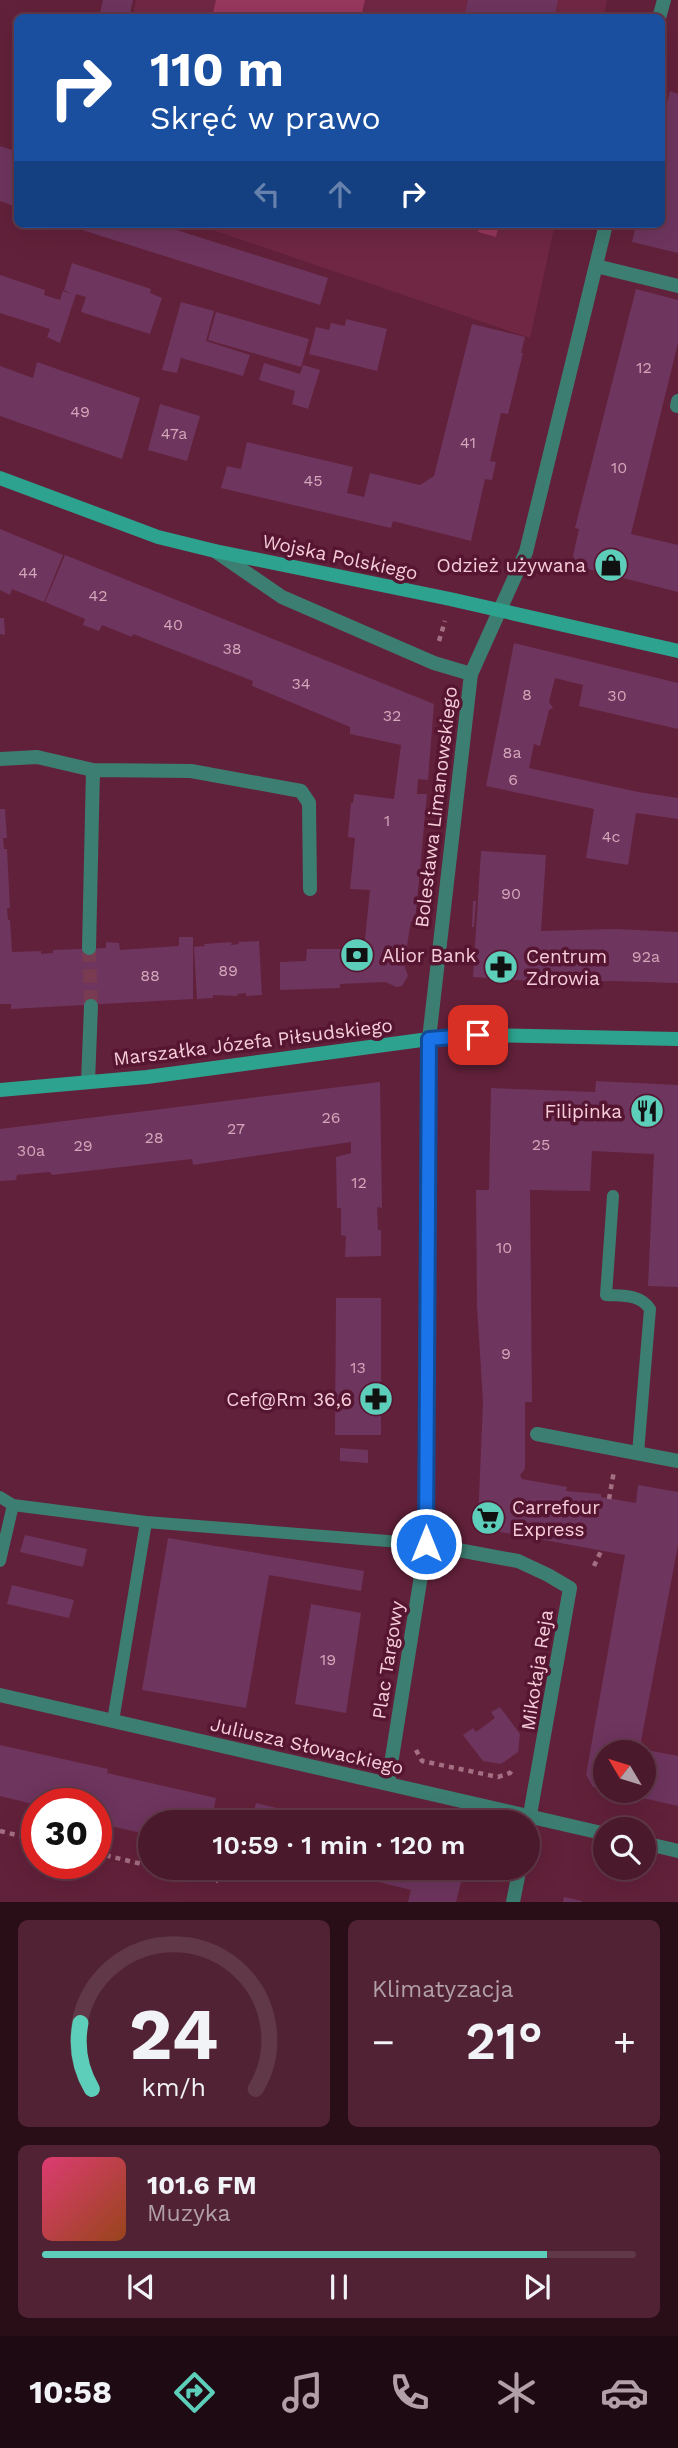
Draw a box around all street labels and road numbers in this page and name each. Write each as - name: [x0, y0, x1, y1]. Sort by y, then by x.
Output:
- street label: Wojska Polskiego: [260, 529, 420, 585]
- street label: Bolesława Limanowskiego: [410, 685, 462, 929]
- street label: Marszałka Józefa Piłsudskiego: [112, 1013, 394, 1071]
- street label: Plac Targowy: [367, 1599, 409, 1721]
- street label: Mikołaja Reja: [516, 1608, 558, 1732]
- street label: Juliusza Słowackiego: [208, 1713, 406, 1779]

